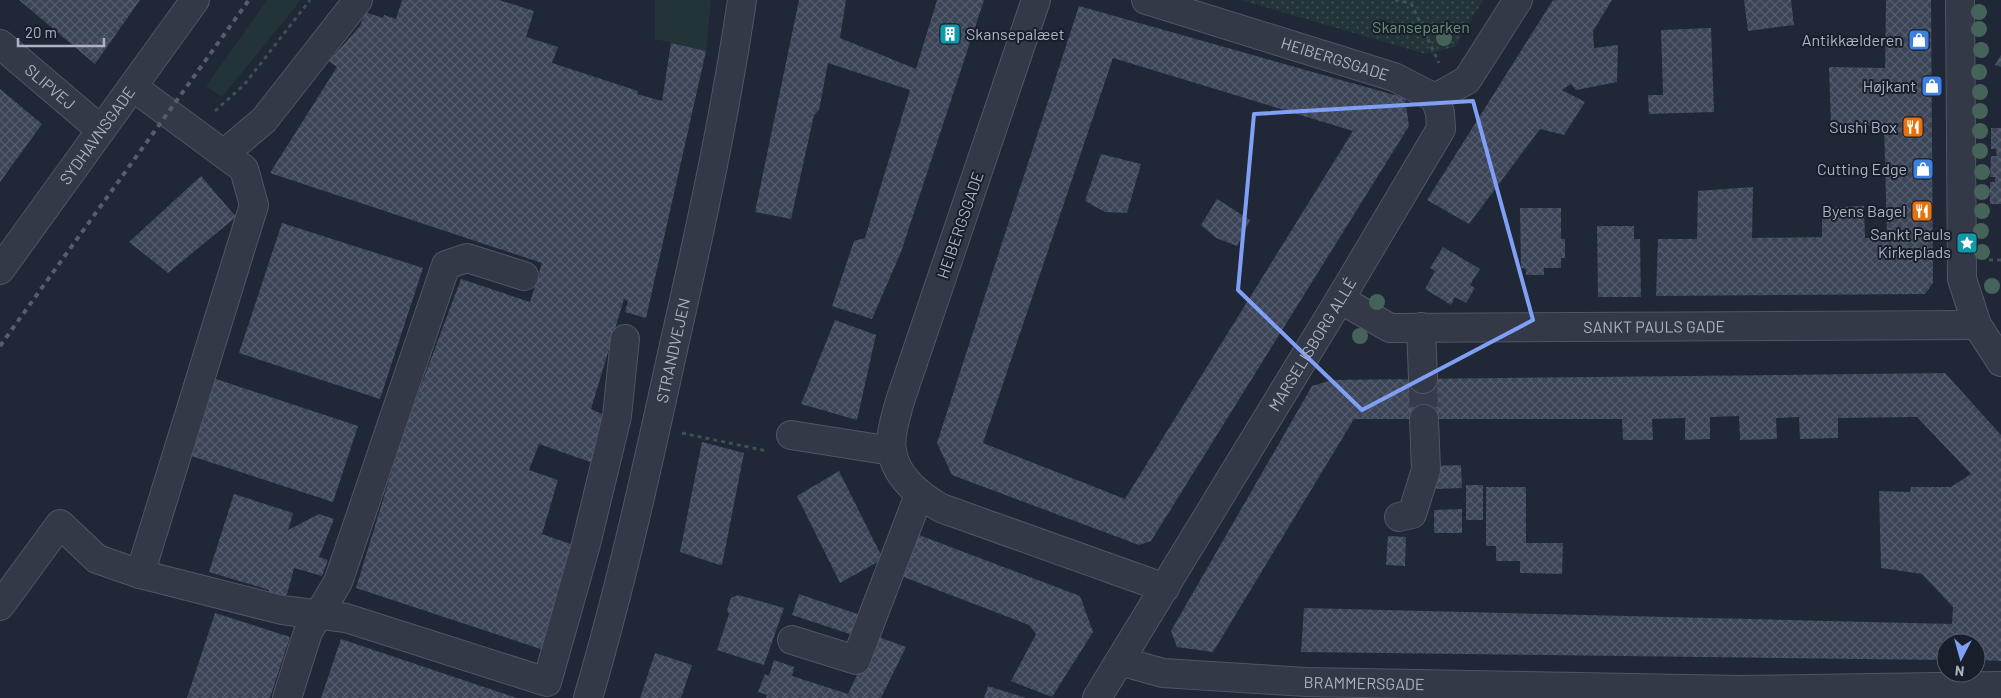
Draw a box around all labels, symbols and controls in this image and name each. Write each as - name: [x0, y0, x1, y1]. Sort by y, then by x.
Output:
- scale bar: [18, 15, 104, 47]
- park label: Skanseparken: [1372, 17, 1470, 36]
- building icon: Skansepalæet: [938, 22, 962, 46]
- text: 20 m: [25, 23, 57, 41]
- place label: Skansepalæet: [966, 24, 1064, 43]
- shop icon: Antikkælderen: [1907, 28, 1931, 52]
- place label: Antikkælderen: [1802, 30, 1903, 49]
- street label: HEIBERGSGADE: [1279, 33, 1392, 84]
- street label: SLIPVEJ: [22, 60, 80, 113]
- shop icon: Højkant: [1920, 74, 1944, 98]
- place label: Højkant: [1863, 76, 1916, 95]
- street label: SYDHAVNSGADE: [55, 83, 138, 188]
- restaurant icon: Sushi Box: [1901, 115, 1925, 139]
- place label: Sushi Box: [1829, 117, 1897, 136]
- shop icon: Cutting Edge: [1911, 157, 1935, 181]
- place label: Cutting Edge: [1817, 159, 1907, 178]
- street label: HEIBERGSGADE: [932, 169, 987, 281]
- restaurant icon: Byens Bagel: [1910, 199, 1934, 223]
- place label: Byens Bagel: [1822, 201, 1906, 220]
- place label: Sankt Pauls Kirkeplads: [1870, 224, 1951, 261]
- place icon: Sankt Pauls Kirkeplads: [1955, 231, 1979, 255]
- street label: MARSELISBORG ALLÉ: [1264, 274, 1360, 414]
- street label: STRANDVEJEN: [652, 296, 693, 405]
- street label: SANKT PAULS GADE: [1583, 316, 1725, 336]
- north arrow: [1936, 633, 1986, 683]
- text: N: [1954, 662, 1965, 680]
- street label: BRAMMERSGADE: [1303, 672, 1425, 693]

